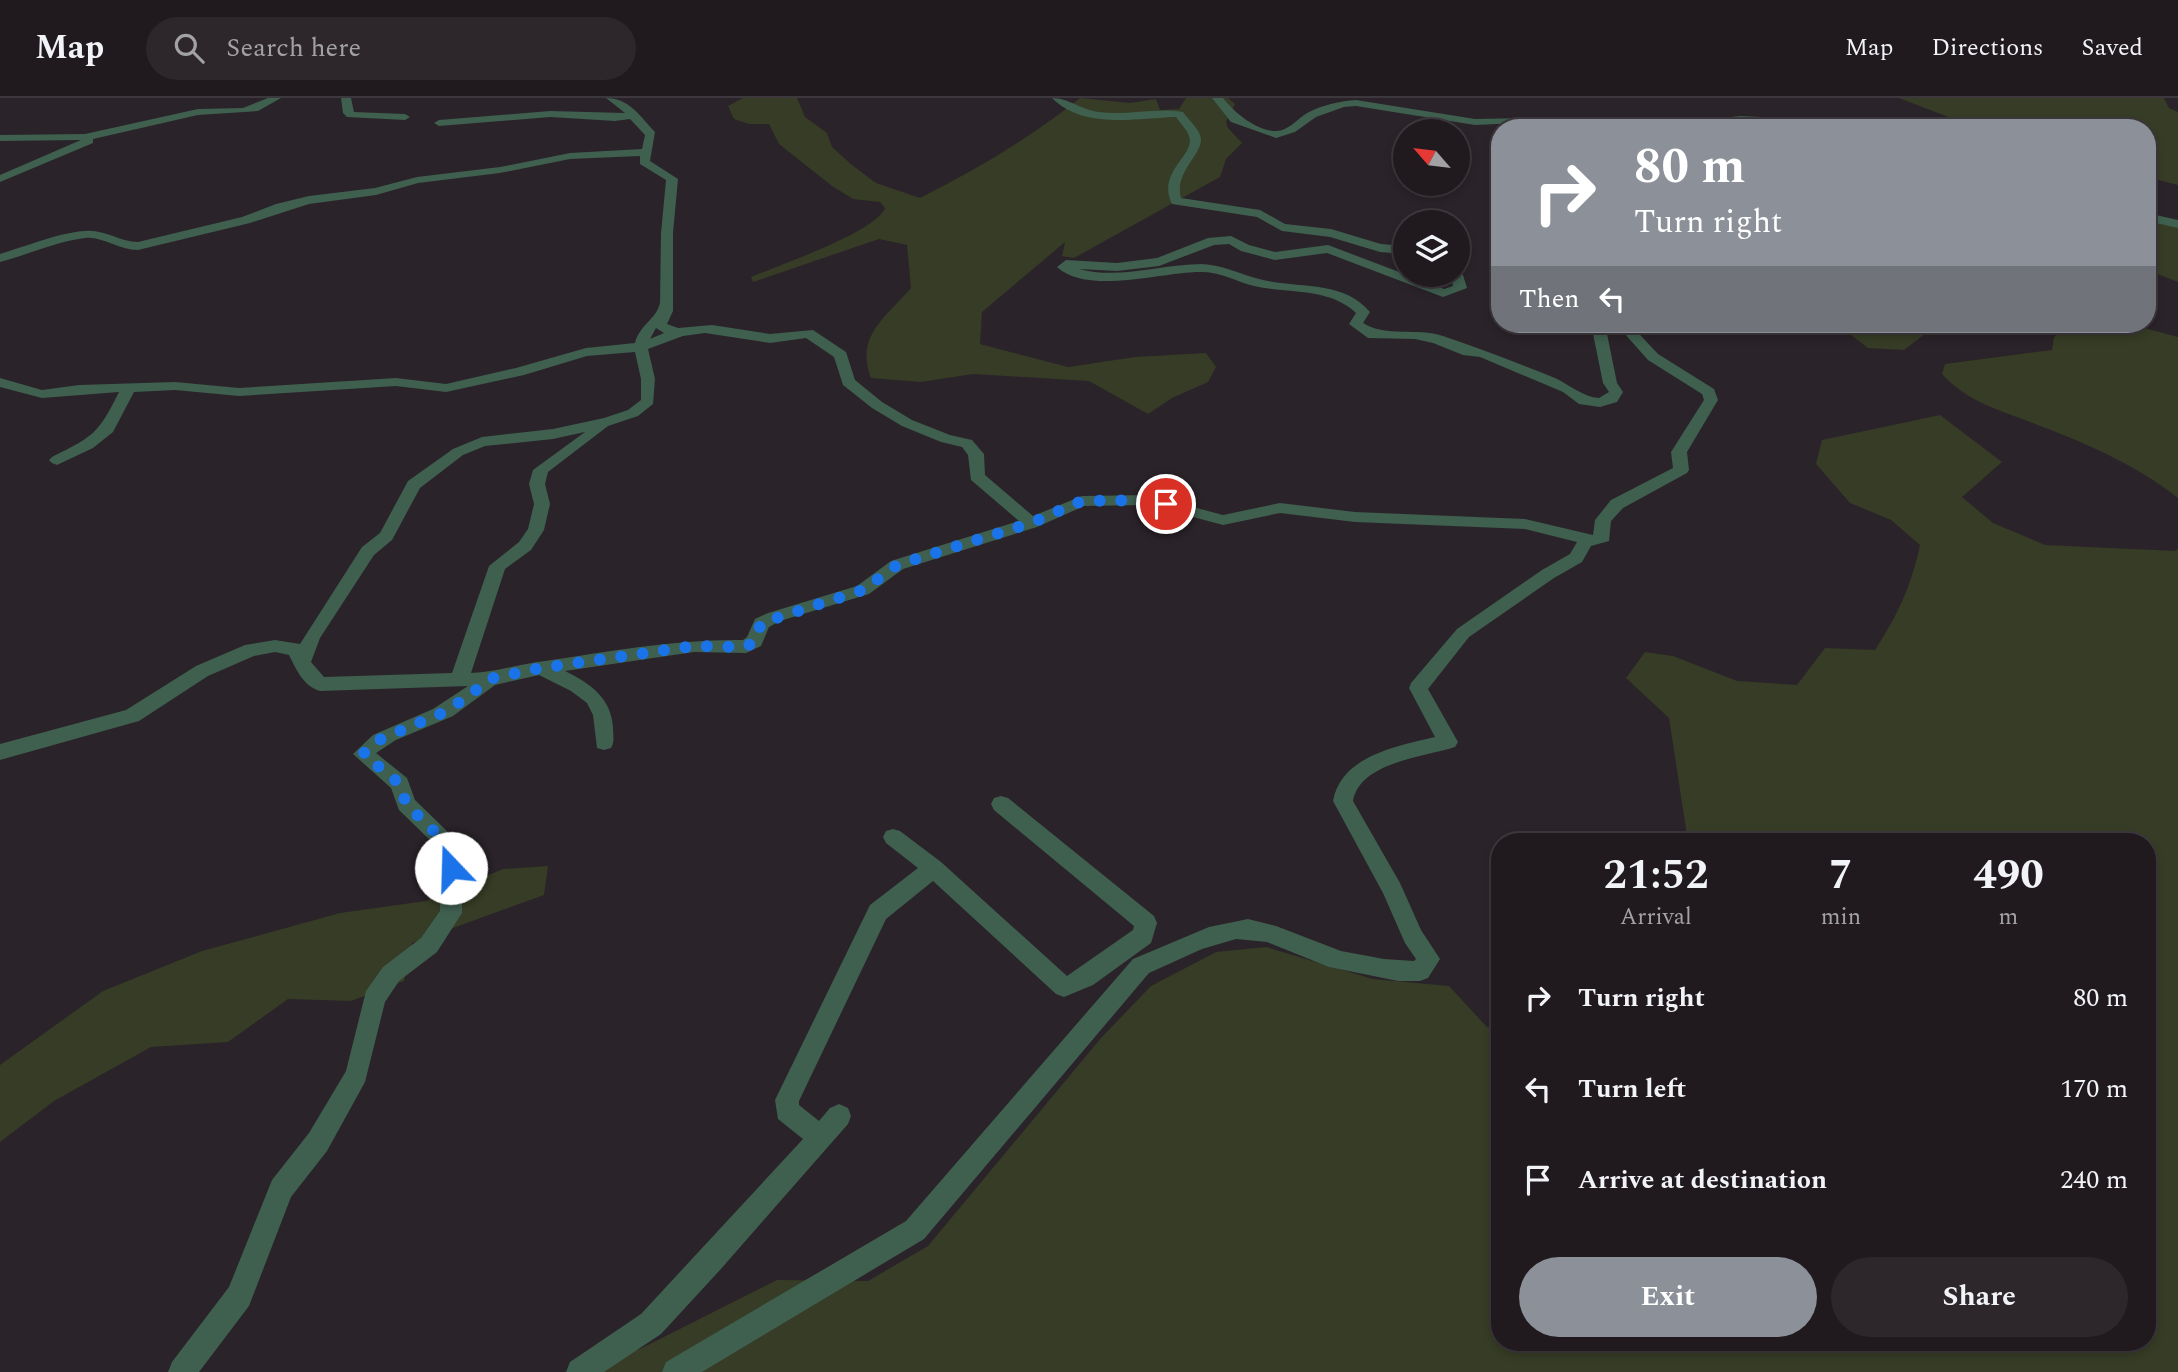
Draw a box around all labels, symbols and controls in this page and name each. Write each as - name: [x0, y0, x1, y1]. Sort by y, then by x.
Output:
- search box: [146, 17, 636, 80]
- text: Map: [35, 23, 104, 73]
- text: Search here: [226, 28, 361, 68]
- icon: search: [170, 29, 208, 67]
- text: Map: [1845, 30, 1893, 66]
- text: Directions: [1931, 30, 2043, 66]
- text: Saved: [2081, 30, 2143, 66]
- north arrow: [1393, 119, 1470, 196]
- map controls: [1393, 119, 1470, 287]
- text: 80 m: [1634, 130, 1745, 205]
- icon: right: [1519, 147, 1610, 238]
- text: Turn right: [1634, 198, 1782, 247]
- button: layers: [1393, 210, 1470, 287]
- text: Then: [1519, 279, 1579, 319]
- icon: left: [1593, 280, 1631, 318]
- pin: [1136, 474, 1196, 534]
- icon: arrive: [1147, 485, 1185, 523]
- position arrow: [414, 831, 488, 905]
- text: 21:52: [1603, 844, 1709, 907]
- text: 7: [1829, 844, 1853, 907]
- text: 490: [1973, 844, 2044, 907]
- text: Arrival: [1620, 900, 1692, 935]
- text: min: [1821, 900, 1861, 935]
- text: m: [1999, 900, 2018, 935]
- text: Turn right: [1578, 978, 1705, 1018]
- text: 80 m: [2073, 978, 2128, 1018]
- icon: right: [1519, 979, 1557, 1017]
- text: Turn left: [1578, 1069, 1686, 1109]
- text: 170 m: [2060, 1069, 2128, 1109]
- icon: left: [1519, 1070, 1557, 1108]
- text: Arrive at destination: [1578, 1160, 1827, 1200]
- text: 240 m: [2060, 1160, 2128, 1200]
- icon: arrive: [1519, 1161, 1557, 1199]
- button: Exit: [1519, 1257, 1817, 1337]
- button: Share: [1831, 1257, 2128, 1337]

